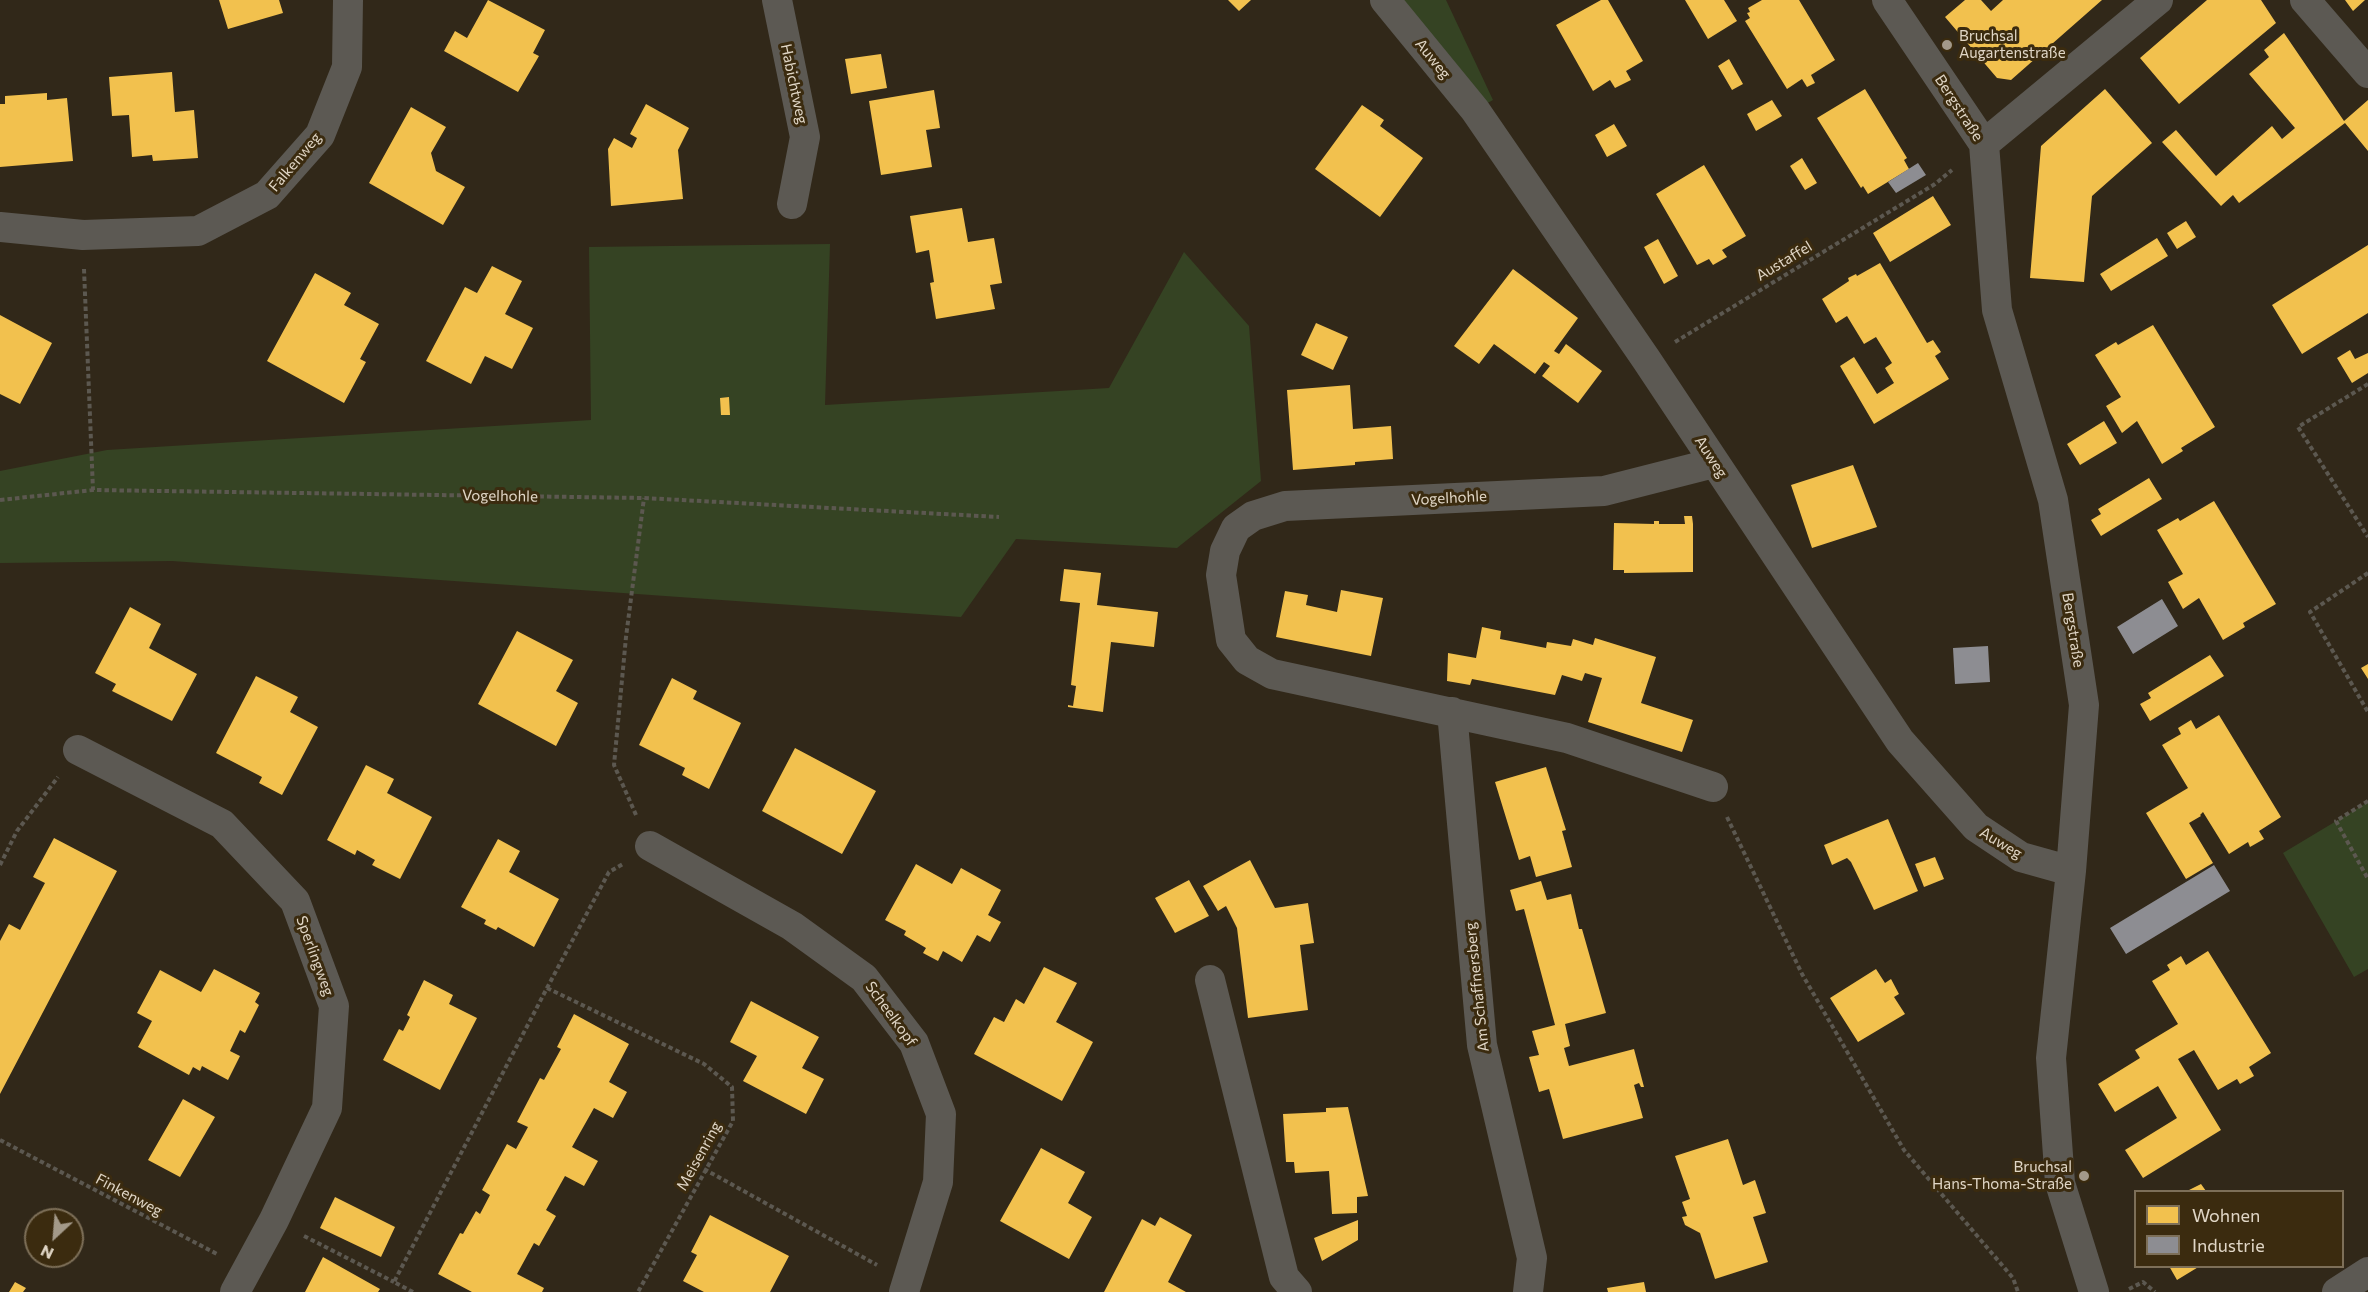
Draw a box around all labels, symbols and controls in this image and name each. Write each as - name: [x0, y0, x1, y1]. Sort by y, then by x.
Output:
- place label: Bruchsal Augartenstraße: [1959, 27, 2066, 62]
- street label: Auweg: [1411, 35, 1455, 83]
- marker: Bruchsal Augartenstraße: [1940, 38, 1954, 52]
- street label: Habichtweg: [777, 42, 811, 126]
- street label: Bergstraße: [1931, 72, 1987, 144]
- street label: Falkenweg: [265, 129, 325, 195]
- street label: Austaffel: [1753, 237, 1815, 285]
- street label: Auweg: [1691, 433, 1731, 481]
- street label: Vogelhohle: [462, 486, 538, 506]
- street label: Vogelhohle: [1411, 487, 1487, 509]
- street label: Bergstraße: [2058, 591, 2088, 669]
- street label: Auweg: [1976, 823, 2026, 863]
- street label: Sperlingweg: [292, 914, 338, 998]
- street label: Am Schaffnersberg: [1461, 921, 1493, 1053]
- street label: Scheelkopf: [861, 978, 921, 1050]
- street label: Meisenring: [673, 1118, 725, 1194]
- place label: Bruchsal Hans-Thoma-Straße: [1932, 1158, 2072, 1193]
- marker: Bruchsal Hans-Thoma-Straße: [2077, 1169, 2091, 1183]
- street label: Finkenweg: [93, 1170, 165, 1220]
- legend: [2134, 1190, 2344, 1268]
- text: Wohnen: [2192, 1204, 2260, 1226]
- north arrow: [24, 1208, 84, 1268]
- text: Industrie: [2192, 1234, 2265, 1256]
- text: N: [37, 1242, 56, 1264]

